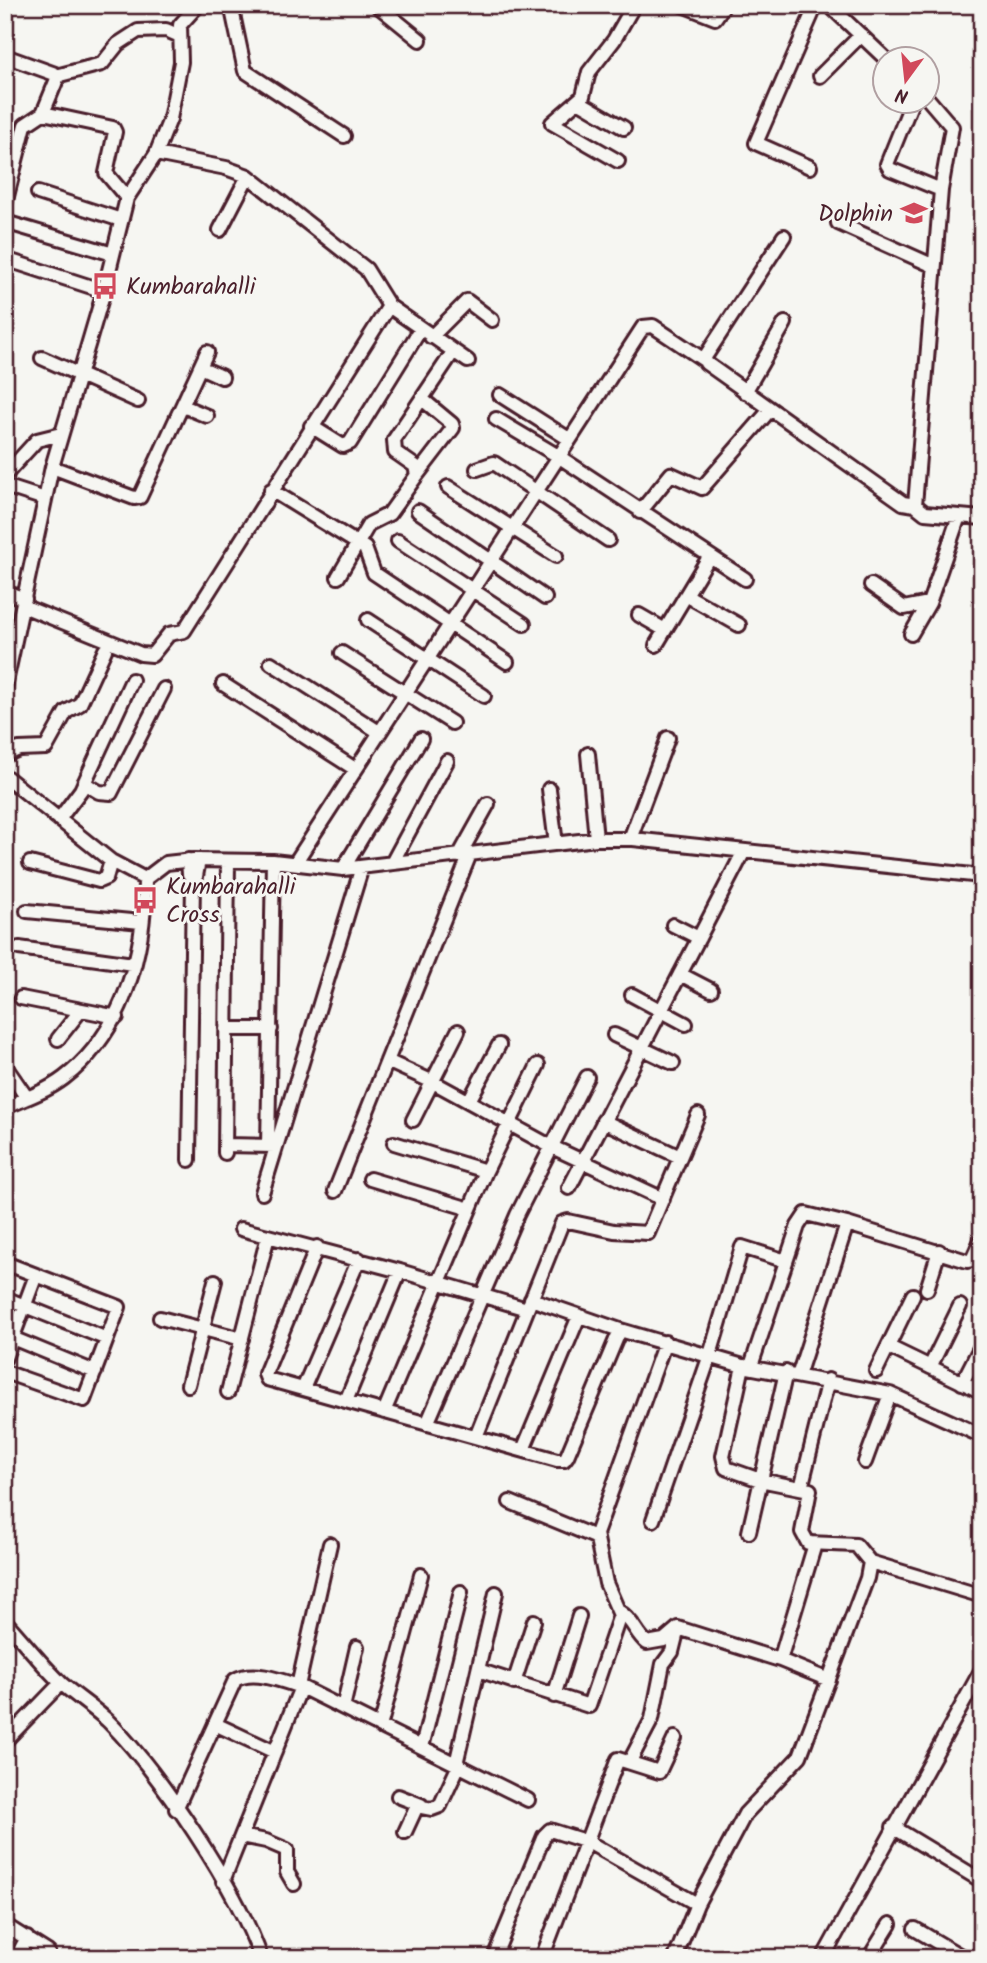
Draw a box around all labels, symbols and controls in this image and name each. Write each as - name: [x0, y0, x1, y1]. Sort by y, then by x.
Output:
- north arrow: [872, 46, 942, 116]
- text: N: [892, 78, 912, 111]
- place label: Dolphin: [818, 195, 893, 234]
- school or university icon: Dolphin: [899, 198, 929, 228]
- place label: Kumbarahalli: [126, 268, 257, 307]
- bus stop icon: Kumbarahalli: [90, 271, 120, 301]
- place label: Kumbarahalli Cross: [166, 868, 297, 935]
- bus stop icon: Kumbarahalli Cross: [130, 885, 160, 915]

